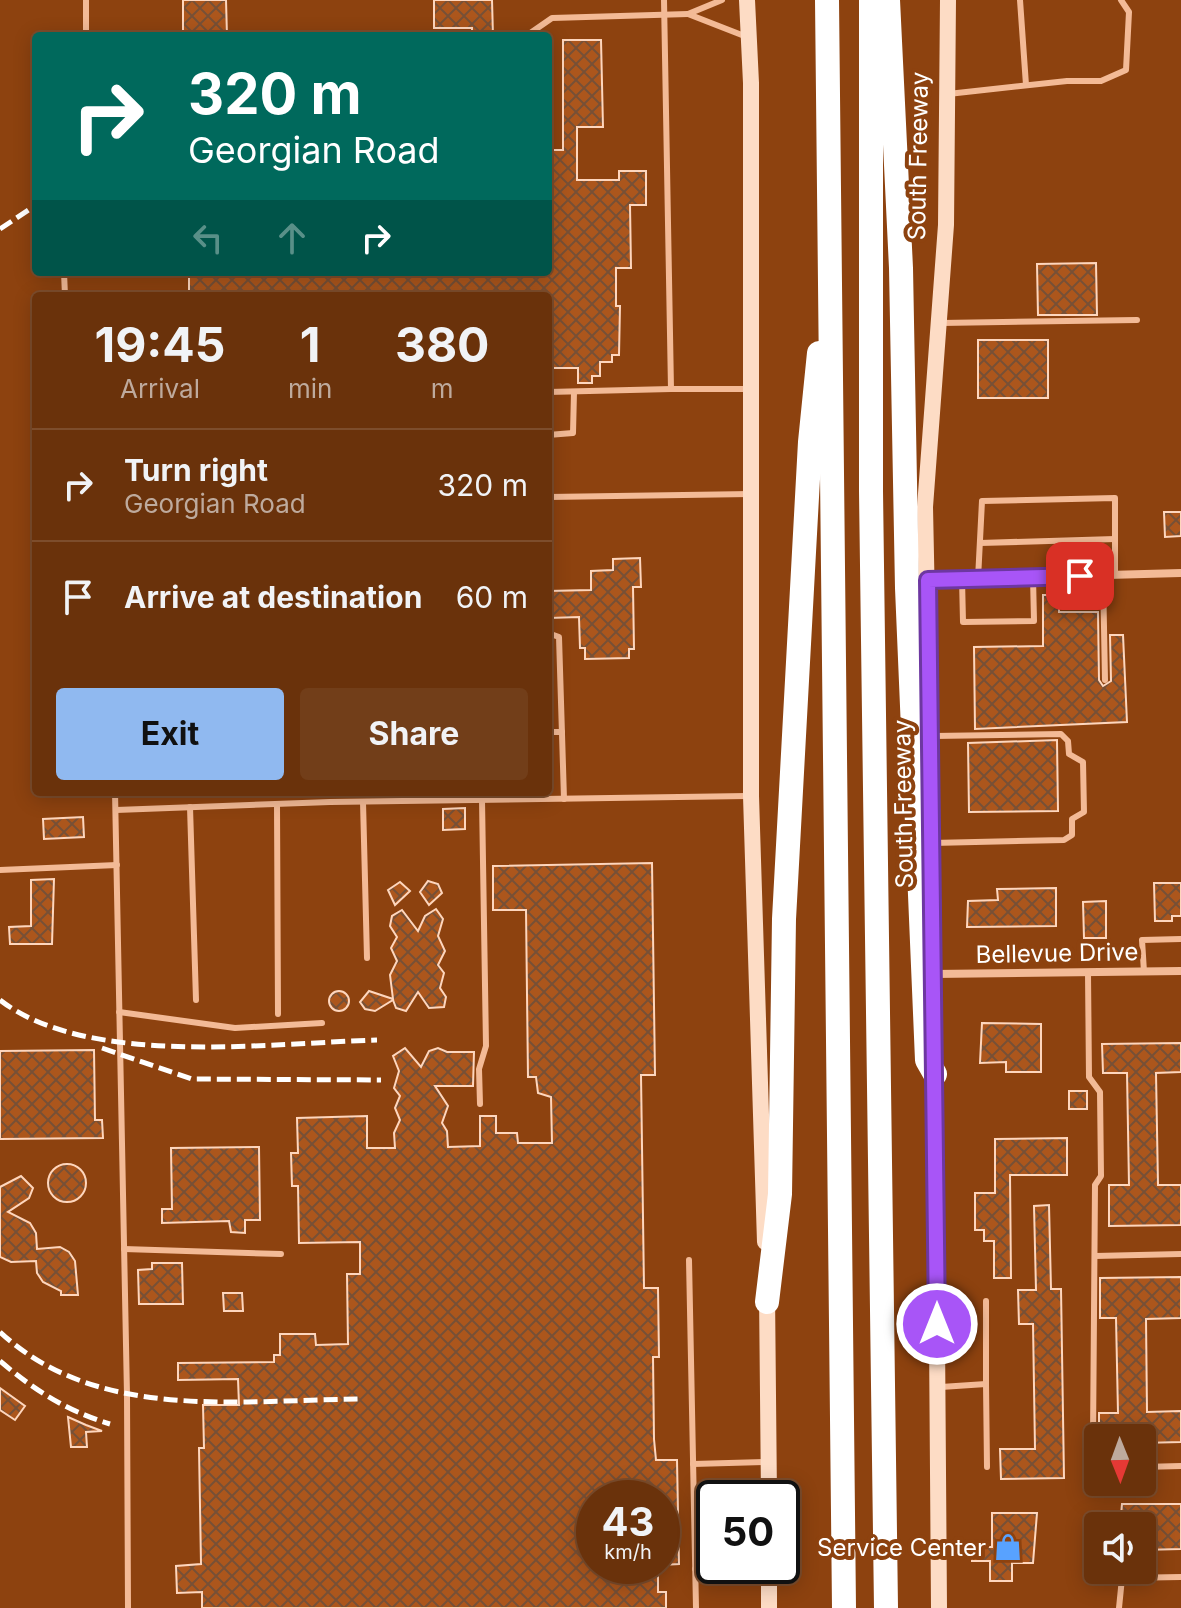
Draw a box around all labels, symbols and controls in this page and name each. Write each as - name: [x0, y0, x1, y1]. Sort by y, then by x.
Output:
- text: 320 m: [188, 60, 362, 128]
- icon: right: [56, 64, 160, 168]
- street label: South Freeway: [902, 71, 934, 241]
- text: Georgian Road: [188, 128, 440, 172]
- icon: left: [186, 216, 230, 260]
- icon: ahead: [270, 216, 314, 260]
- icon: right: [354, 216, 398, 260]
- text: 19:45: [94, 315, 226, 374]
- text: 1: [300, 315, 321, 374]
- text: 380: [395, 315, 489, 374]
- text: Arrival: [120, 373, 200, 404]
- text: min: [288, 373, 332, 404]
- text: m: [431, 373, 454, 404]
- text: Turn right: [124, 452, 268, 488]
- icon: right: [56, 463, 100, 507]
- text: 320 m: [438, 467, 528, 503]
- text: Georgian Road: [124, 488, 306, 519]
- pin: [1046, 542, 1114, 610]
- icon: arrive: [1058, 554, 1102, 598]
- icon: arrive: [56, 575, 100, 619]
- text: Arrive at destination: [124, 579, 422, 615]
- text: 60 m: [456, 579, 528, 615]
- button: Exit: [56, 688, 284, 780]
- button: Share: [300, 688, 528, 780]
- street label: South Freeway: [887, 719, 919, 889]
- street label: Bellevue Drive: [975, 937, 1139, 969]
- position arrow: [895, 1282, 979, 1366]
- north arrow: [1084, 1424, 1156, 1496]
- map controls: [1084, 1424, 1156, 1584]
- speed limit sign: 50: [696, 1480, 800, 1584]
- text: 43: [602, 1497, 654, 1546]
- button: sound: [1084, 1512, 1156, 1584]
- shop icon: Service Center: [993, 1532, 1023, 1562]
- place label: Service Center: [817, 1533, 986, 1562]
- text: km/h: [604, 1540, 652, 1564]

